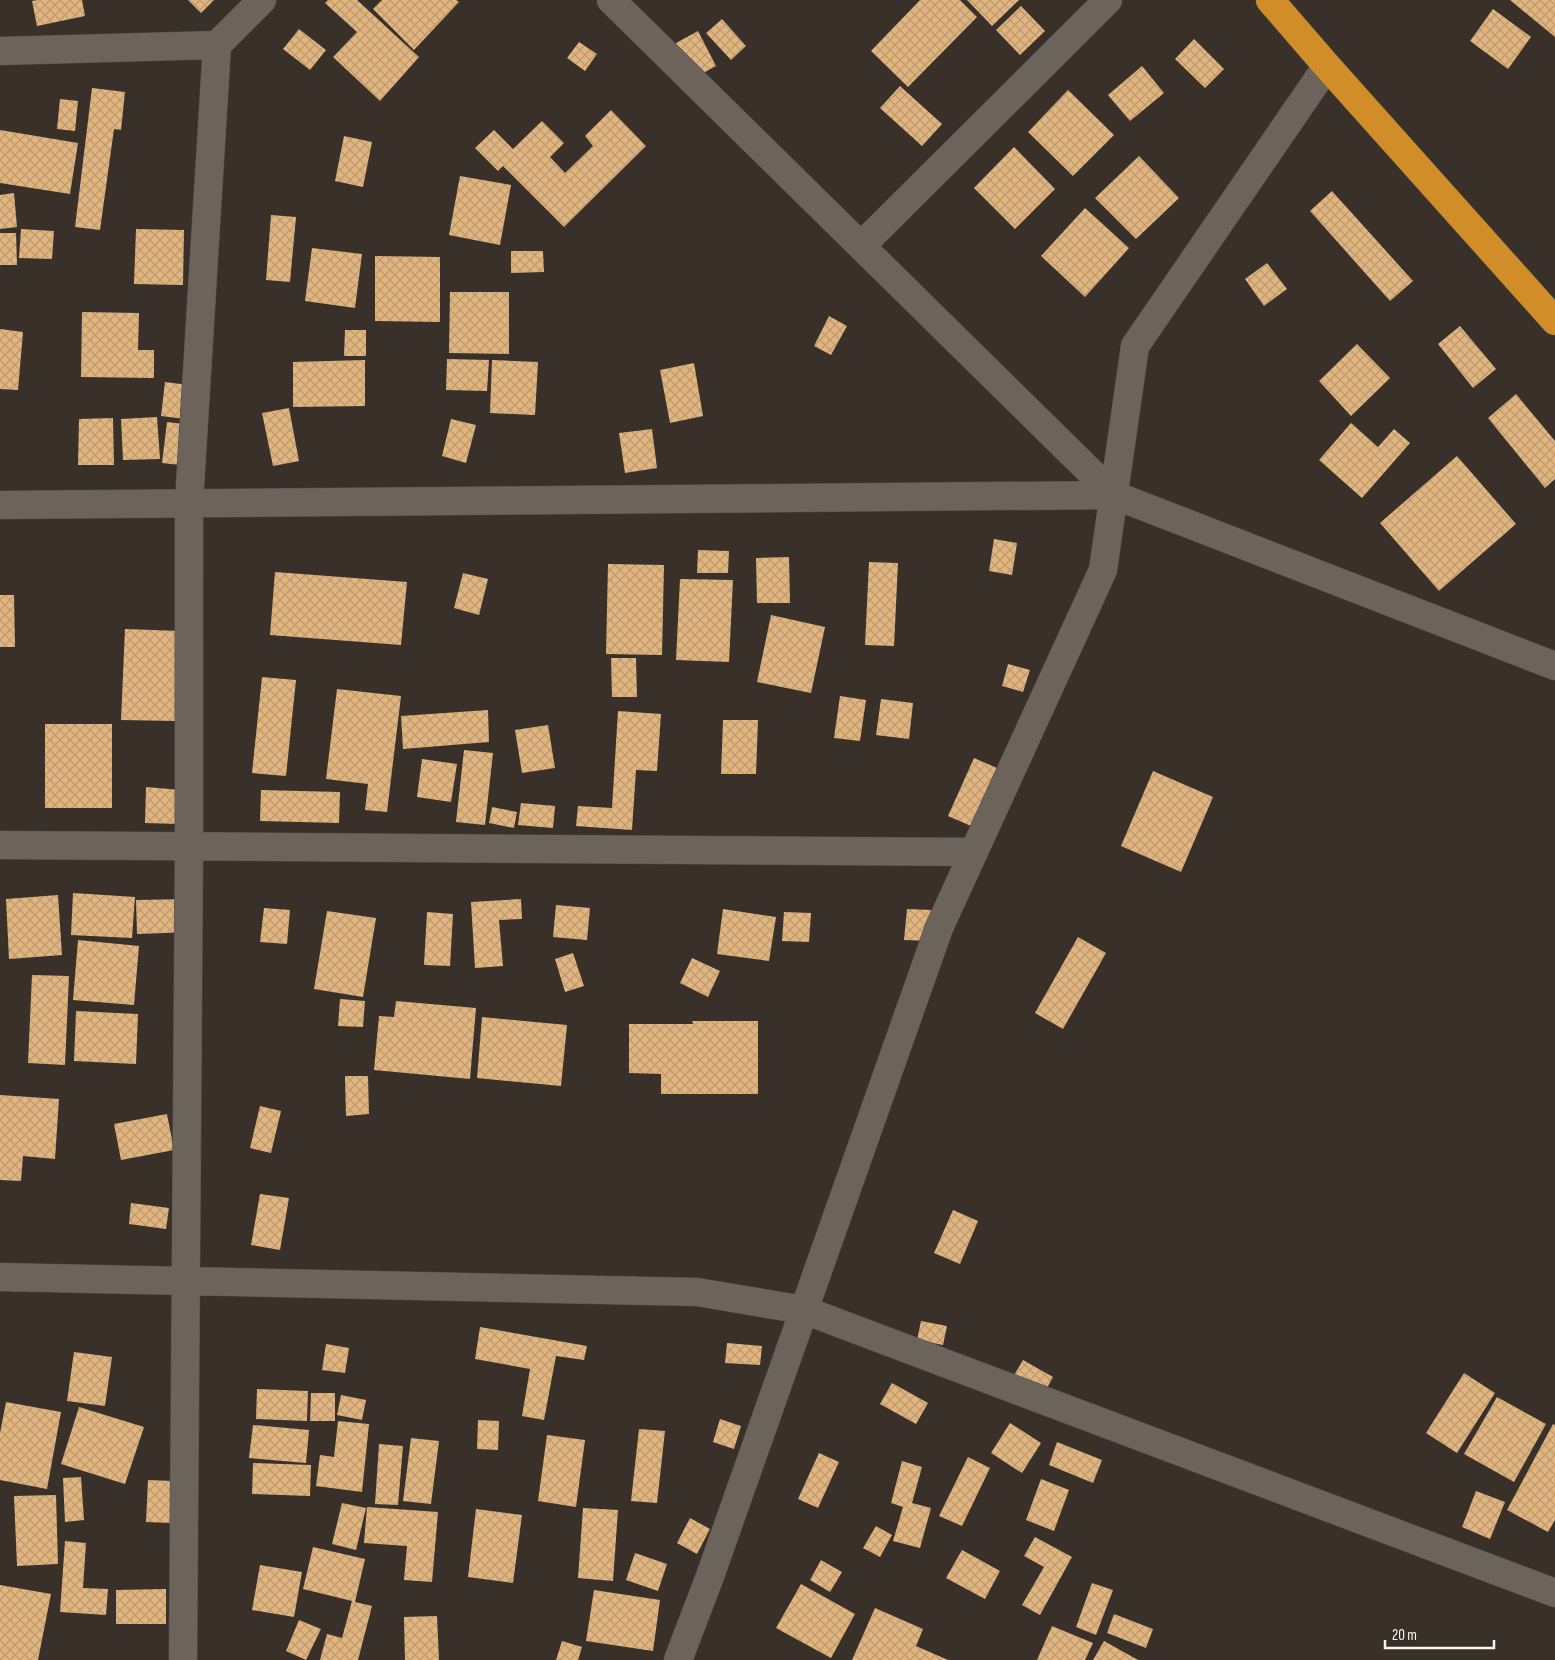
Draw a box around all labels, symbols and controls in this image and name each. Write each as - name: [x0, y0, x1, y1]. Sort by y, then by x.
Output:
- scale bar: [1385, 1618, 1494, 1650]
- text: 20 m: [1392, 1626, 1417, 1645]

